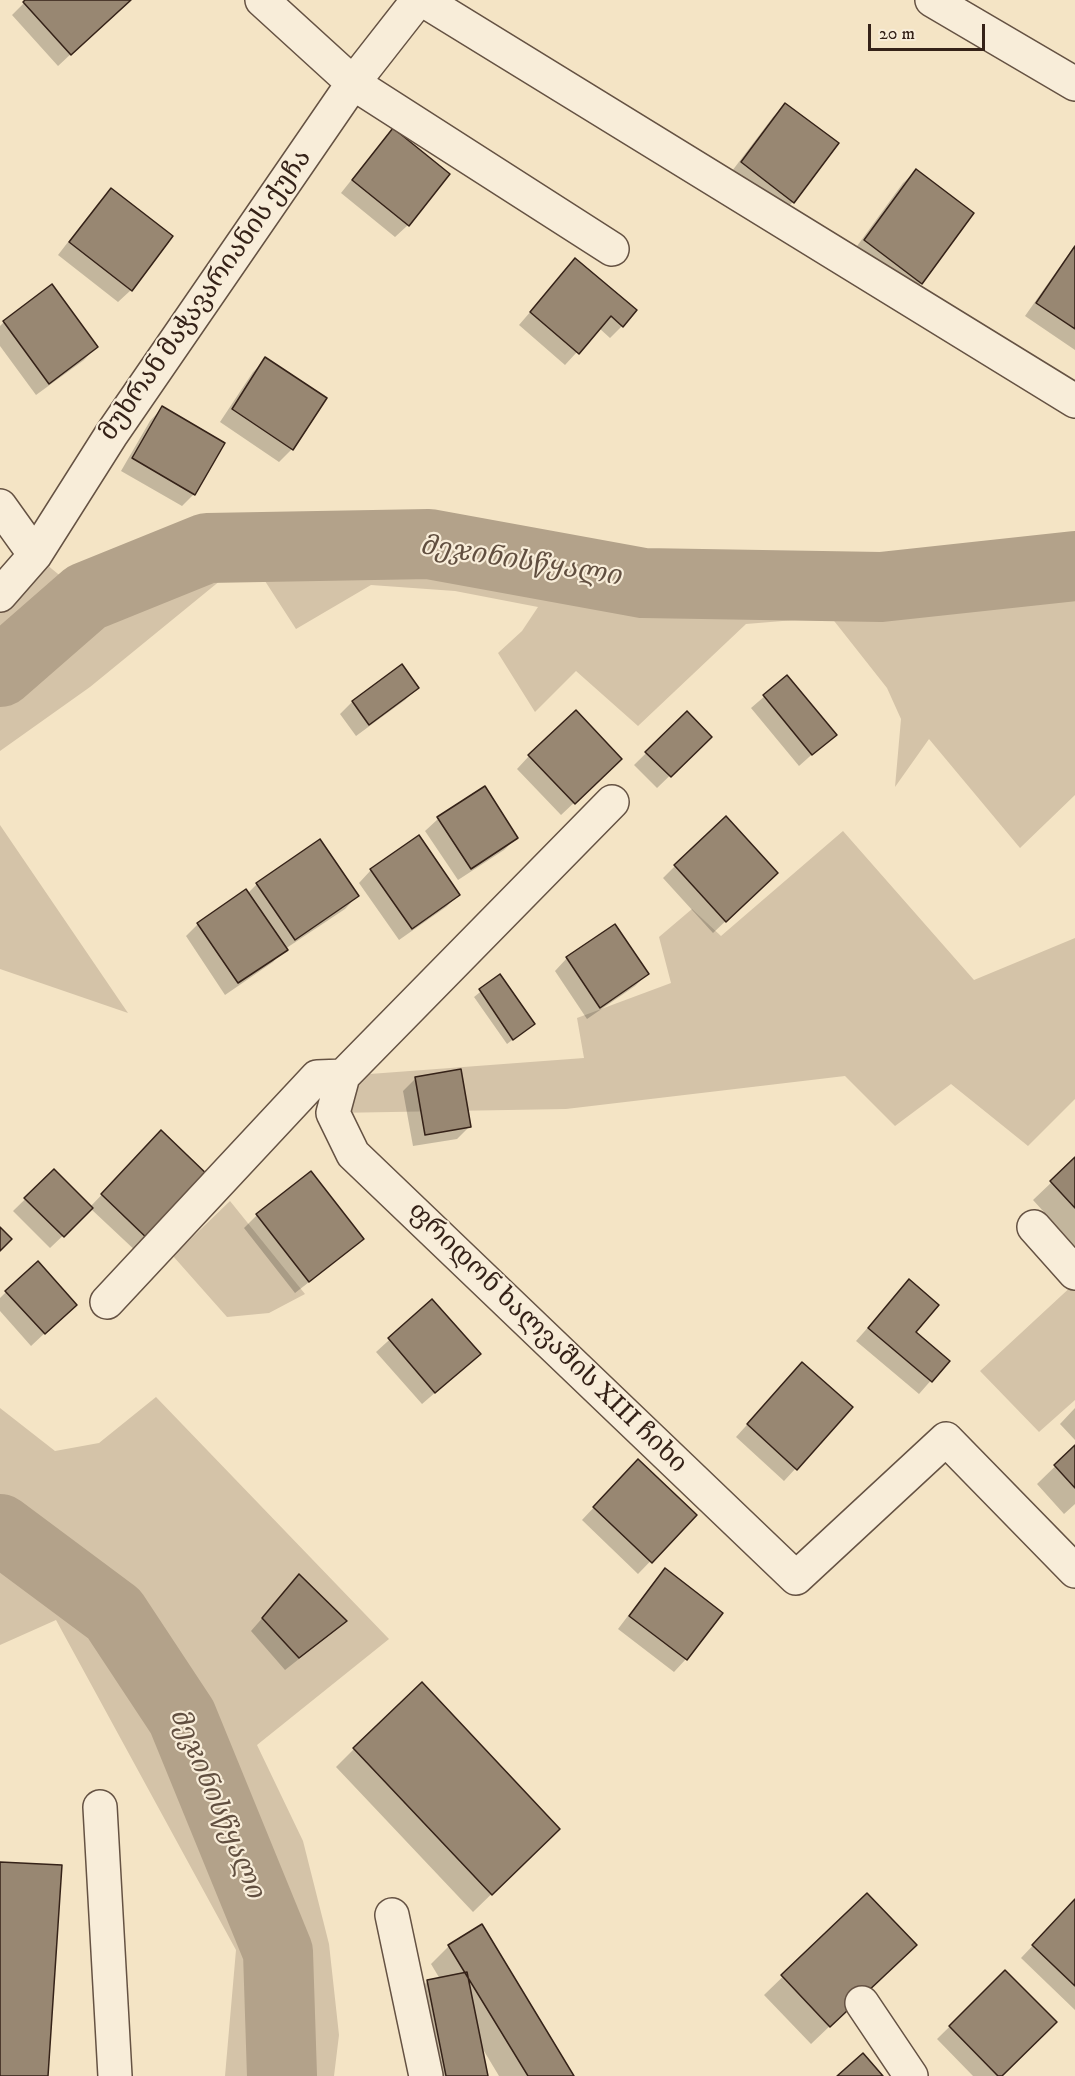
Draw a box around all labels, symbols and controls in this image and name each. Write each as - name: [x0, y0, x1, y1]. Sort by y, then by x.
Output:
- scale bar: [871, 12, 988, 50]
- text: 20 m: [879, 23, 915, 45]
- street label: მუხრან მაჭავარიანის ქუჩა: [94, 144, 320, 448]
- water label: მეჯინისწყალი: [417, 531, 623, 595]
- street label: ფრიდონ ხალვაშის XIII ჩიხი: [400, 1197, 692, 1481]
- water label: მეჯინისწყალი: [160, 1704, 270, 1904]

